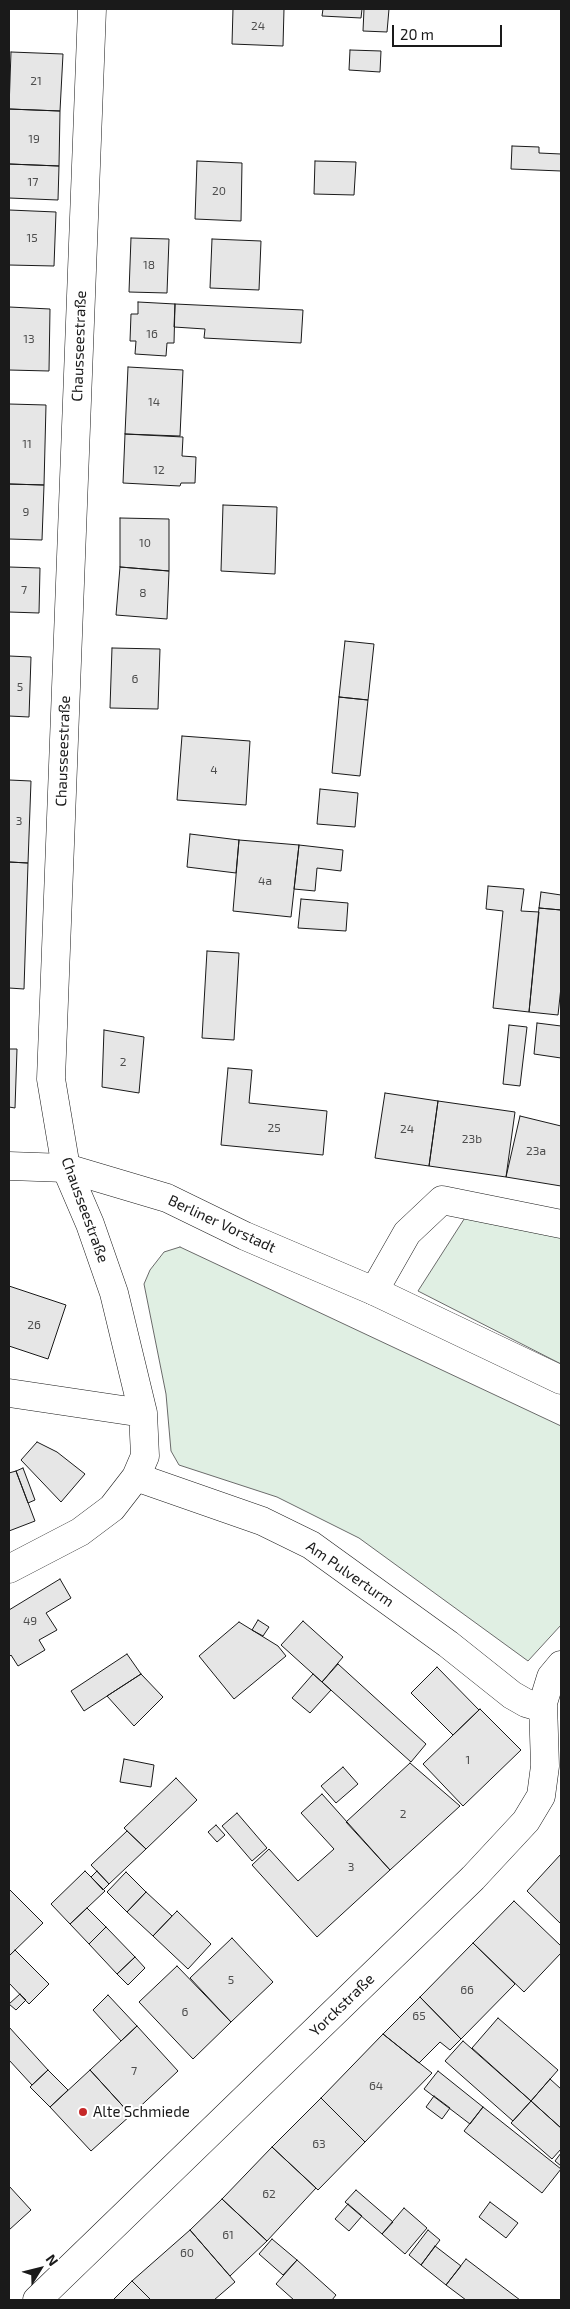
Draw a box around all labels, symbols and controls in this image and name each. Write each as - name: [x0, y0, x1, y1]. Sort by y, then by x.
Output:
- scale bar: [395, 15, 505, 47]
- house number: 24: [251, 19, 265, 33]
- text: 20 m: [400, 25, 434, 43]
- house number: 21: [30, 74, 42, 88]
- house number: 19: [28, 132, 40, 146]
- house number: 17: [28, 175, 38, 189]
- house number: 20: [212, 184, 226, 198]
- house number: 15: [26, 231, 38, 245]
- house number: 18: [143, 258, 155, 272]
- street label: Chausseestraße: [68, 290, 90, 402]
- house number: 16: [146, 327, 158, 341]
- house number: 13: [23, 332, 35, 346]
- house number: 14: [148, 395, 160, 409]
- house number: 11: [22, 437, 32, 451]
- house number: 12: [153, 463, 165, 477]
- house number: 9: [23, 505, 29, 519]
- house number: 10: [139, 536, 151, 550]
- house number: 7: [21, 583, 27, 597]
- house number: 8: [139, 586, 147, 600]
- house number: 6: [132, 672, 138, 686]
- house number: 5: [17, 680, 23, 694]
- street label: Chausseestraße: [52, 695, 74, 807]
- house number: 4: [210, 763, 218, 777]
- house number: 3: [16, 814, 22, 828]
- house number: 4a: [258, 874, 272, 888]
- house number: 2: [120, 1055, 126, 1069]
- house number: 25: [267, 1121, 281, 1135]
- house number: 24: [400, 1122, 414, 1136]
- house number: 23b: [462, 1132, 482, 1146]
- house number: 23a: [526, 1144, 546, 1158]
- street label: Chausseestraße: [58, 1155, 112, 1265]
- street label: Berliner Vorstadt: [165, 1191, 279, 1257]
- house number: 26: [27, 1318, 41, 1332]
- street label: Am Pulverturm: [303, 1537, 397, 1611]
- house number: 49: [23, 1614, 37, 1628]
- house number: 1: [466, 1753, 470, 1767]
- house number: 2: [400, 1807, 406, 1821]
- house number: 3: [348, 1860, 354, 1874]
- street label: Yorckstraße: [306, 1970, 378, 2040]
- house number: 5: [228, 1973, 234, 1987]
- house number: 66: [460, 1983, 474, 1997]
- house number: 6: [182, 2005, 188, 2019]
- house number: 65: [412, 2009, 426, 2023]
- house number: 7: [131, 2064, 137, 2078]
- house number: 64: [369, 2079, 383, 2093]
- place label: Alte Schmiede: [93, 2103, 190, 2121]
- marker: Alte Schmiede: [77, 2106, 89, 2118]
- house number: 63: [312, 2137, 326, 2151]
- house number: 62: [262, 2187, 276, 2201]
- house number: 61: [222, 2228, 234, 2242]
- north arrow: [15, 2244, 65, 2294]
- house number: 60: [180, 2246, 194, 2260]
- text: N: [43, 2251, 62, 2269]

